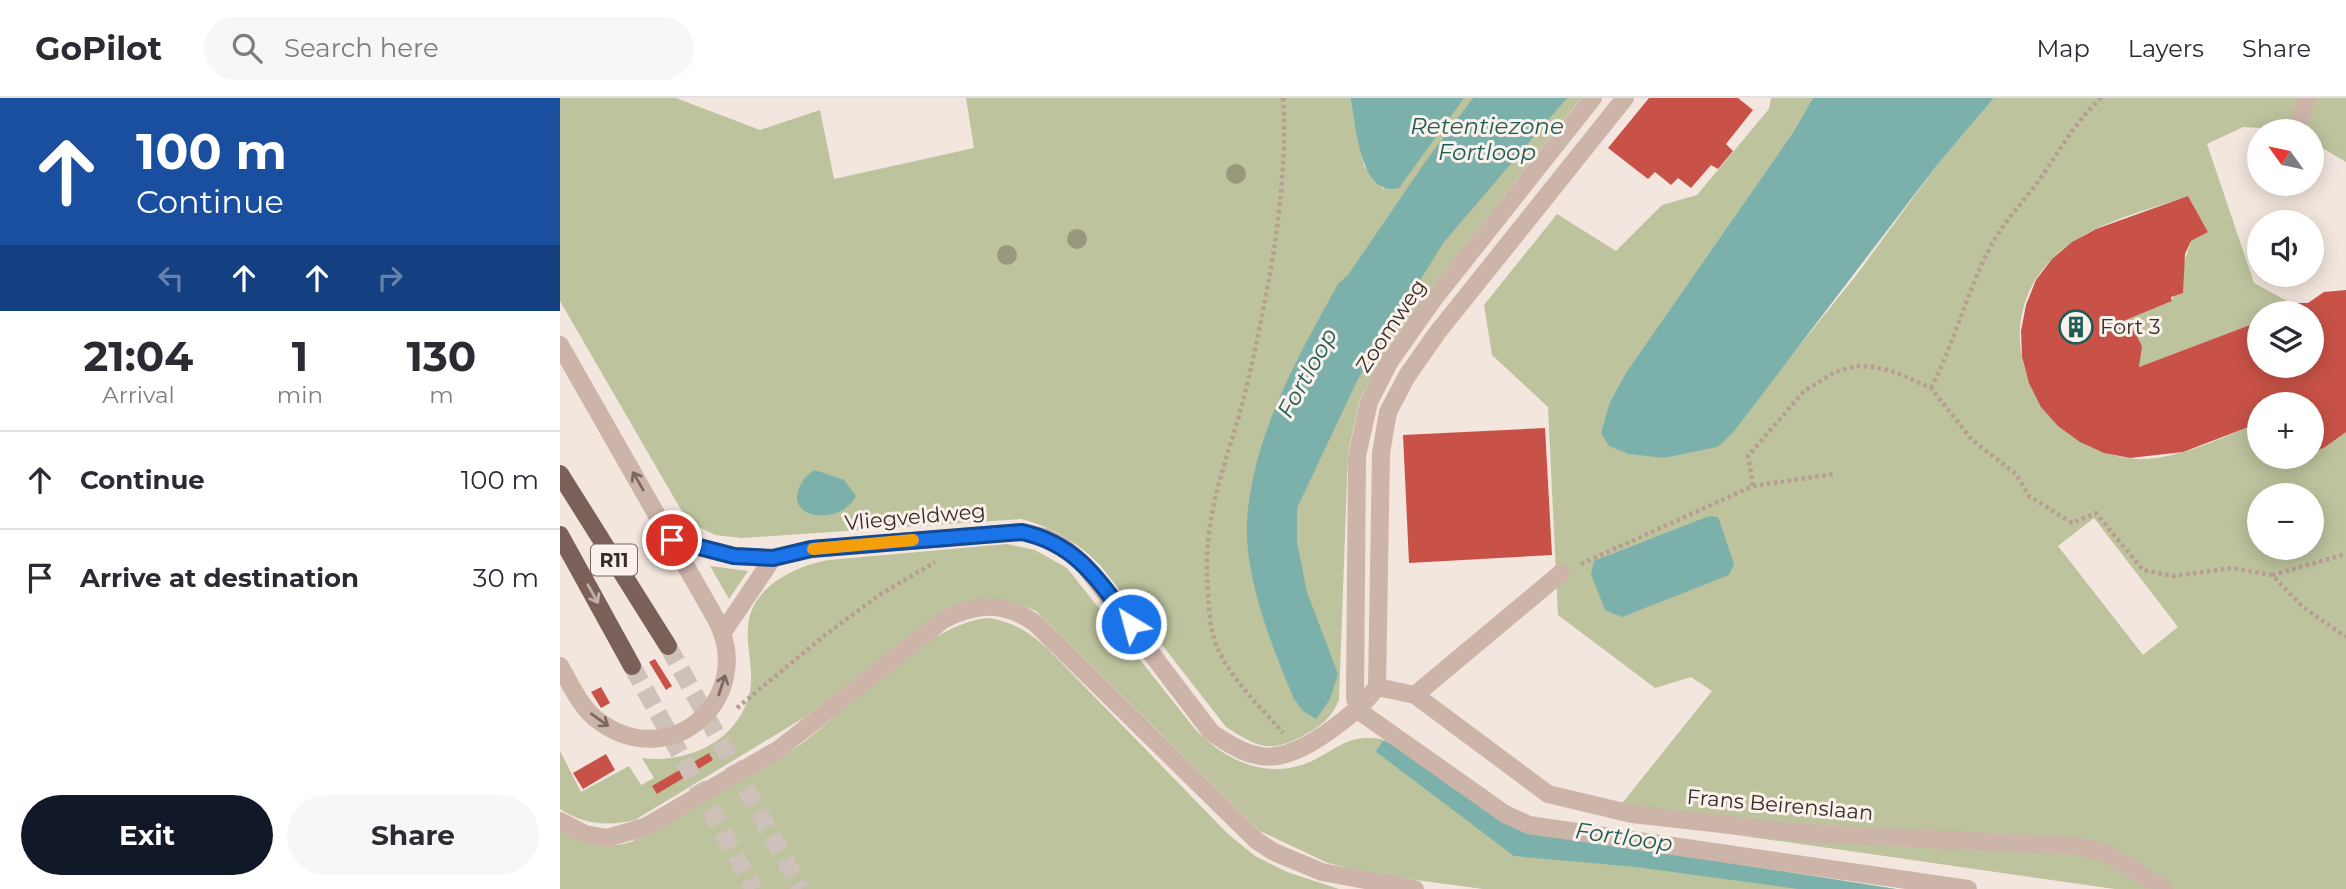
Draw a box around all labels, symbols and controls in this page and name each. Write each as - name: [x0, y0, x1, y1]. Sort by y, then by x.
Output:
- search box: [204, 17, 694, 80]
- text: GoPilot: [35, 28, 162, 68]
- icon: search: [228, 29, 266, 67]
- text: Search here: [284, 32, 439, 64]
- text: Map: [2036, 34, 2090, 63]
- text: Layers: [2128, 34, 2204, 63]
- text: Share: [2242, 34, 2311, 63]
- water label: Retentiezone Fortloop: [1410, 112, 1564, 166]
- north arrow: [2247, 119, 2324, 196]
- map controls: [2247, 119, 2324, 560]
- text: 100 m: [136, 122, 287, 181]
- icon: ahead: [21, 126, 112, 217]
- text: Continue: [136, 182, 284, 221]
- button: sound: [2247, 210, 2324, 287]
- icon: left: [152, 259, 190, 297]
- icon: ahead: [225, 259, 263, 297]
- icon: ahead: [298, 259, 336, 297]
- icon: right: [371, 259, 409, 297]
- street label: Zoomweg: [1350, 274, 1431, 377]
- button: layers: [2247, 301, 2324, 378]
- building icon: Fort 3: [2057, 308, 2095, 346]
- place label: Fort 3: [2100, 314, 2161, 339]
- water label: Fortloop: [1271, 323, 1343, 423]
- text: 21:04: [84, 330, 193, 382]
- text: 1: [292, 330, 308, 382]
- text: 130: [407, 330, 476, 382]
- text: Arrival: [102, 381, 175, 409]
- text: min: [277, 381, 323, 409]
- text: m: [429, 381, 454, 409]
- button: +: [2247, 392, 2324, 469]
- icon: ahead: [21, 461, 59, 499]
- text: Continue: [80, 464, 205, 496]
- text: 100 m: [461, 464, 539, 496]
- one-way arrow: [631, 471, 645, 491]
- button: −: [2247, 483, 2324, 560]
- street label: Vliegveldweg: [843, 498, 987, 535]
- pin: [642, 510, 702, 570]
- icon: arrive: [653, 521, 691, 559]
- road number: R11: [591, 544, 637, 575]
- icon: arrive: [21, 559, 59, 597]
- text: Arrive at destination: [80, 562, 359, 594]
- text: 30 m: [473, 562, 539, 594]
- one-way arrow: [586, 584, 600, 604]
- position arrow: [1094, 587, 1168, 661]
- one-way arrow: [717, 674, 729, 696]
- one-way arrow: [590, 713, 609, 727]
- street label: Frans Beirenslaan: [1686, 784, 1874, 825]
- button: Exit: [21, 795, 273, 875]
- button: Share: [287, 795, 539, 875]
- water label: Fortloop: [1573, 816, 1675, 858]

